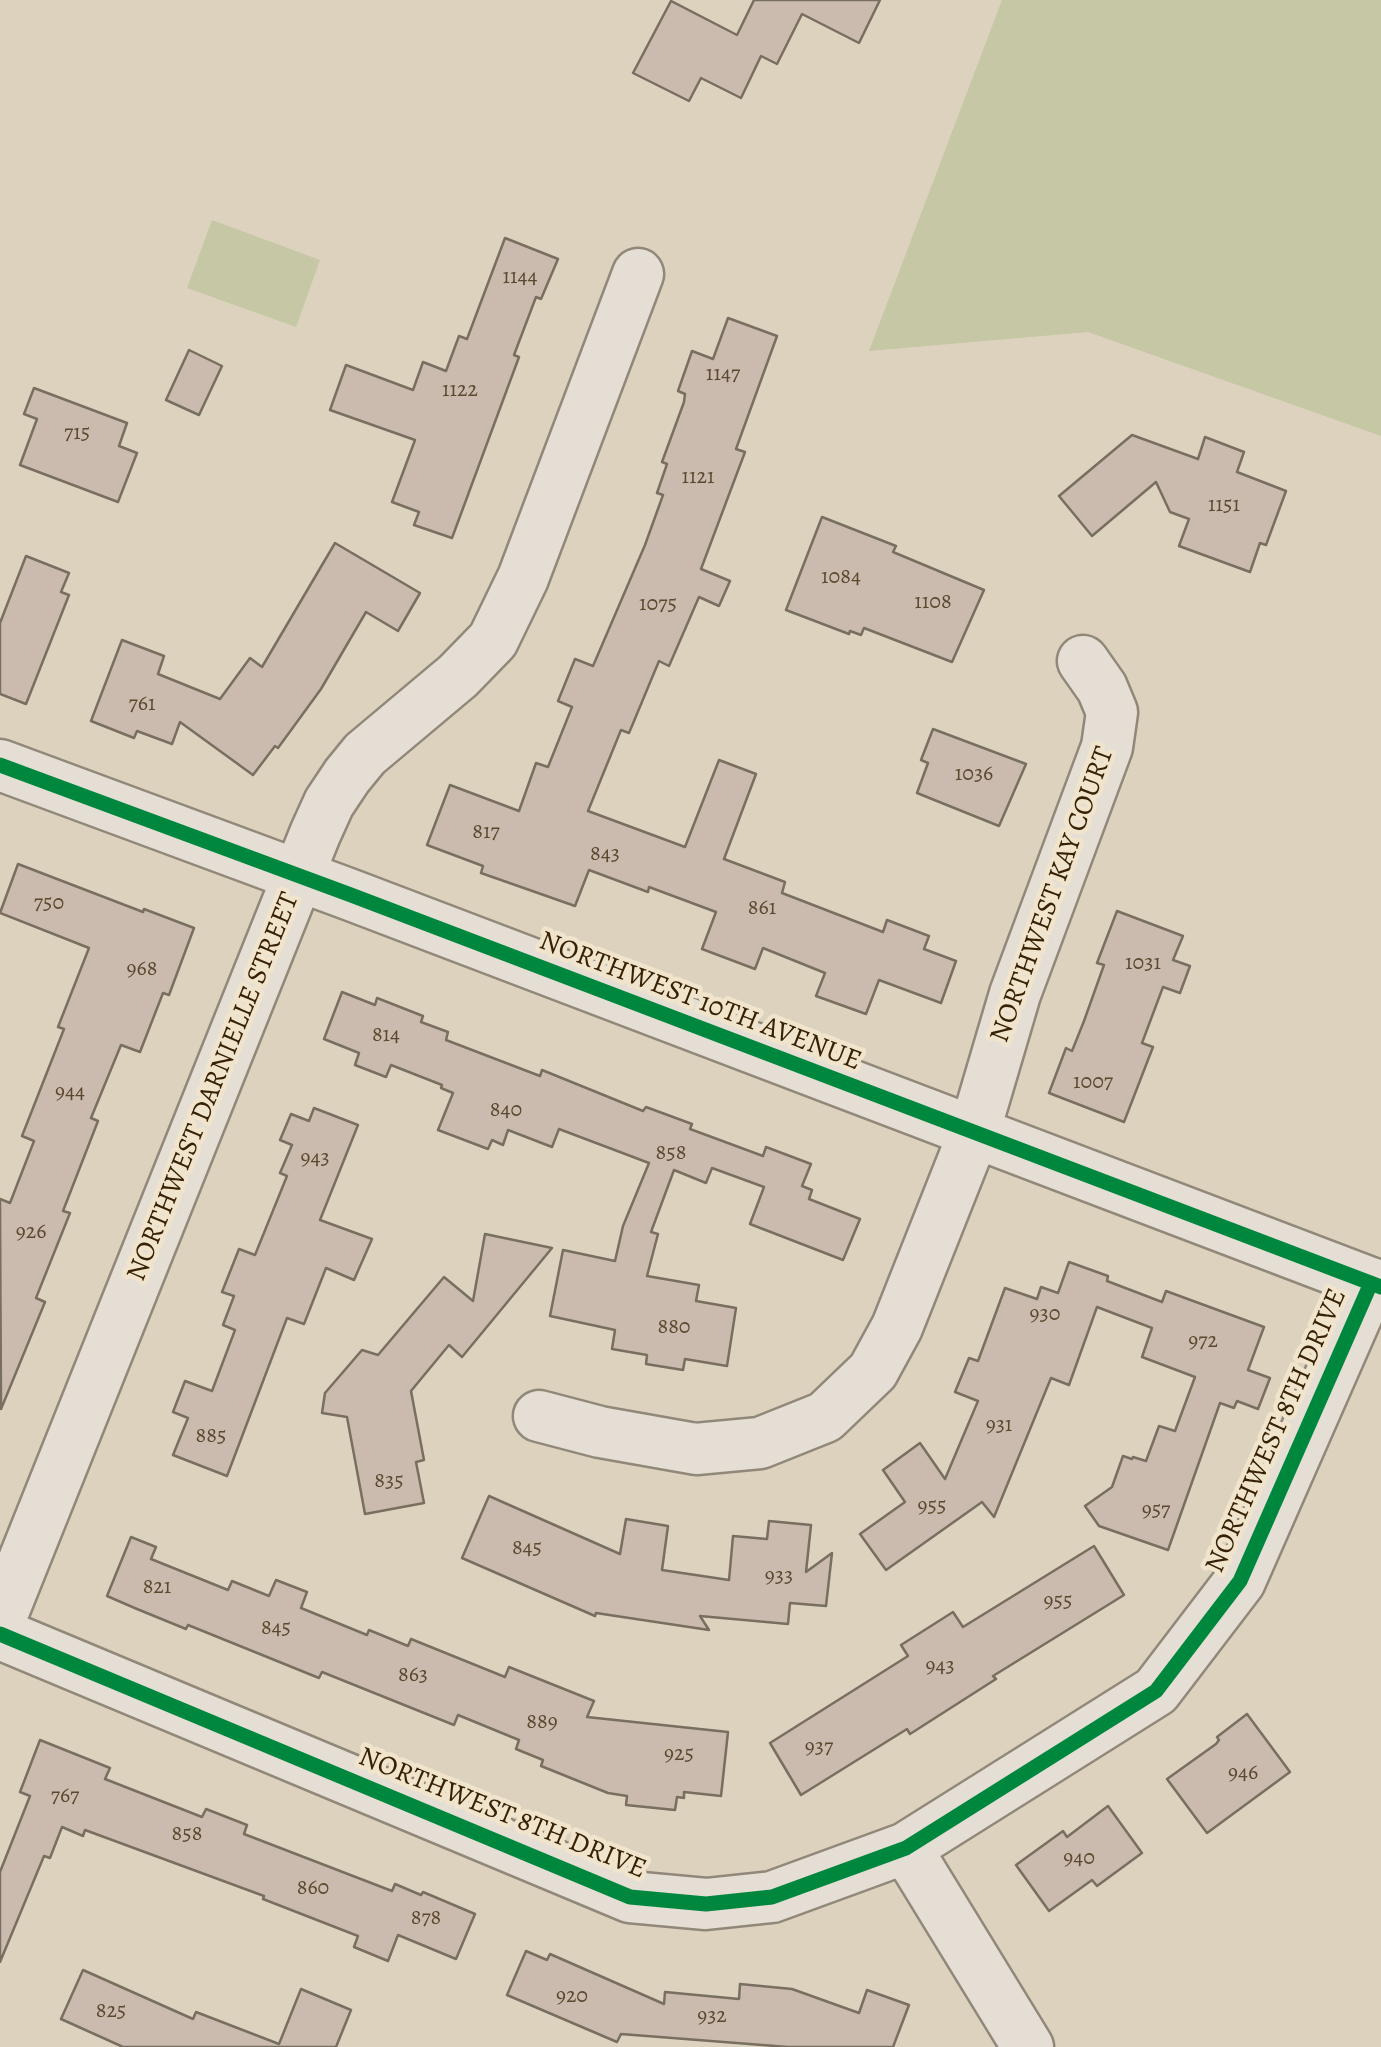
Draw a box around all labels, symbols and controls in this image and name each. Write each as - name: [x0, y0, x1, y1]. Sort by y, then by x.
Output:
- house number: 1144: [503, 265, 537, 291]
- house number: 1147: [706, 362, 740, 388]
- house number: 1122: [442, 378, 478, 404]
- house number: 715: [64, 421, 90, 447]
- house number: 1121: [681, 465, 715, 491]
- house number: 1151: [1208, 493, 1240, 519]
- house number: 1084: [821, 565, 861, 591]
- house number: 1108: [914, 590, 952, 616]
- house number: 1075: [639, 592, 677, 618]
- house number: 761: [129, 692, 155, 718]
- street label: NORTHWEST KAY COURT: [984, 743, 1122, 1047]
- house number: 1036: [955, 762, 993, 788]
- house number: 817: [472, 820, 500, 846]
- house number: 843: [590, 842, 620, 868]
- street label: NORTHWEST DARNIELLE STREET: [121, 888, 307, 1286]
- house number: 750: [34, 891, 64, 917]
- house number: 861: [748, 896, 776, 922]
- street label: NORTHWEST 10TH AVENUE: [534, 925, 866, 1079]
- house number: 1031: [1125, 951, 1161, 977]
- house number: 968: [127, 957, 157, 983]
- house number: 814: [372, 1023, 400, 1049]
- house number: 1007: [1073, 1070, 1113, 1096]
- house number: 944: [55, 1080, 85, 1106]
- house number: 840: [490, 1098, 522, 1124]
- house number: 858: [656, 1141, 686, 1167]
- house number: 943: [300, 1146, 330, 1172]
- house number: 926: [16, 1220, 46, 1246]
- street label: NORTHWEST 8TH DRIVE: [1199, 1284, 1355, 1578]
- house number: 930: [1030, 1302, 1060, 1328]
- house number: 880: [657, 1315, 691, 1341]
- house number: 972: [1188, 1329, 1218, 1355]
- house number: 931: [986, 1413, 1012, 1439]
- house number: 885: [196, 1424, 226, 1450]
- house number: 835: [374, 1469, 404, 1495]
- house number: 955: [918, 1494, 946, 1520]
- house number: 957: [1142, 1498, 1170, 1524]
- house number: 845: [512, 1536, 542, 1562]
- house number: 933: [765, 1564, 793, 1590]
- house number: 821: [143, 1575, 171, 1601]
- house number: 955: [1044, 1589, 1072, 1615]
- house number: 845: [261, 1616, 291, 1642]
- house number: 943: [925, 1654, 955, 1680]
- house number: 863: [398, 1663, 428, 1689]
- house number: 889: [526, 1710, 558, 1736]
- house number: 937: [805, 1735, 833, 1761]
- street label: NORTHWEST 8TH DRIVE: [353, 1741, 651, 1887]
- house number: 925: [664, 1742, 694, 1768]
- house number: 946: [1228, 1761, 1258, 1787]
- house number: 767: [51, 1784, 79, 1810]
- house number: 858: [172, 1822, 202, 1848]
- house number: 940: [1063, 1846, 1095, 1872]
- house number: 860: [297, 1876, 329, 1902]
- house number: 878: [411, 1906, 441, 1932]
- house number: 920: [556, 1984, 588, 2010]
- house number: 825: [96, 1999, 126, 2025]
- house number: 932: [697, 2004, 727, 2030]

